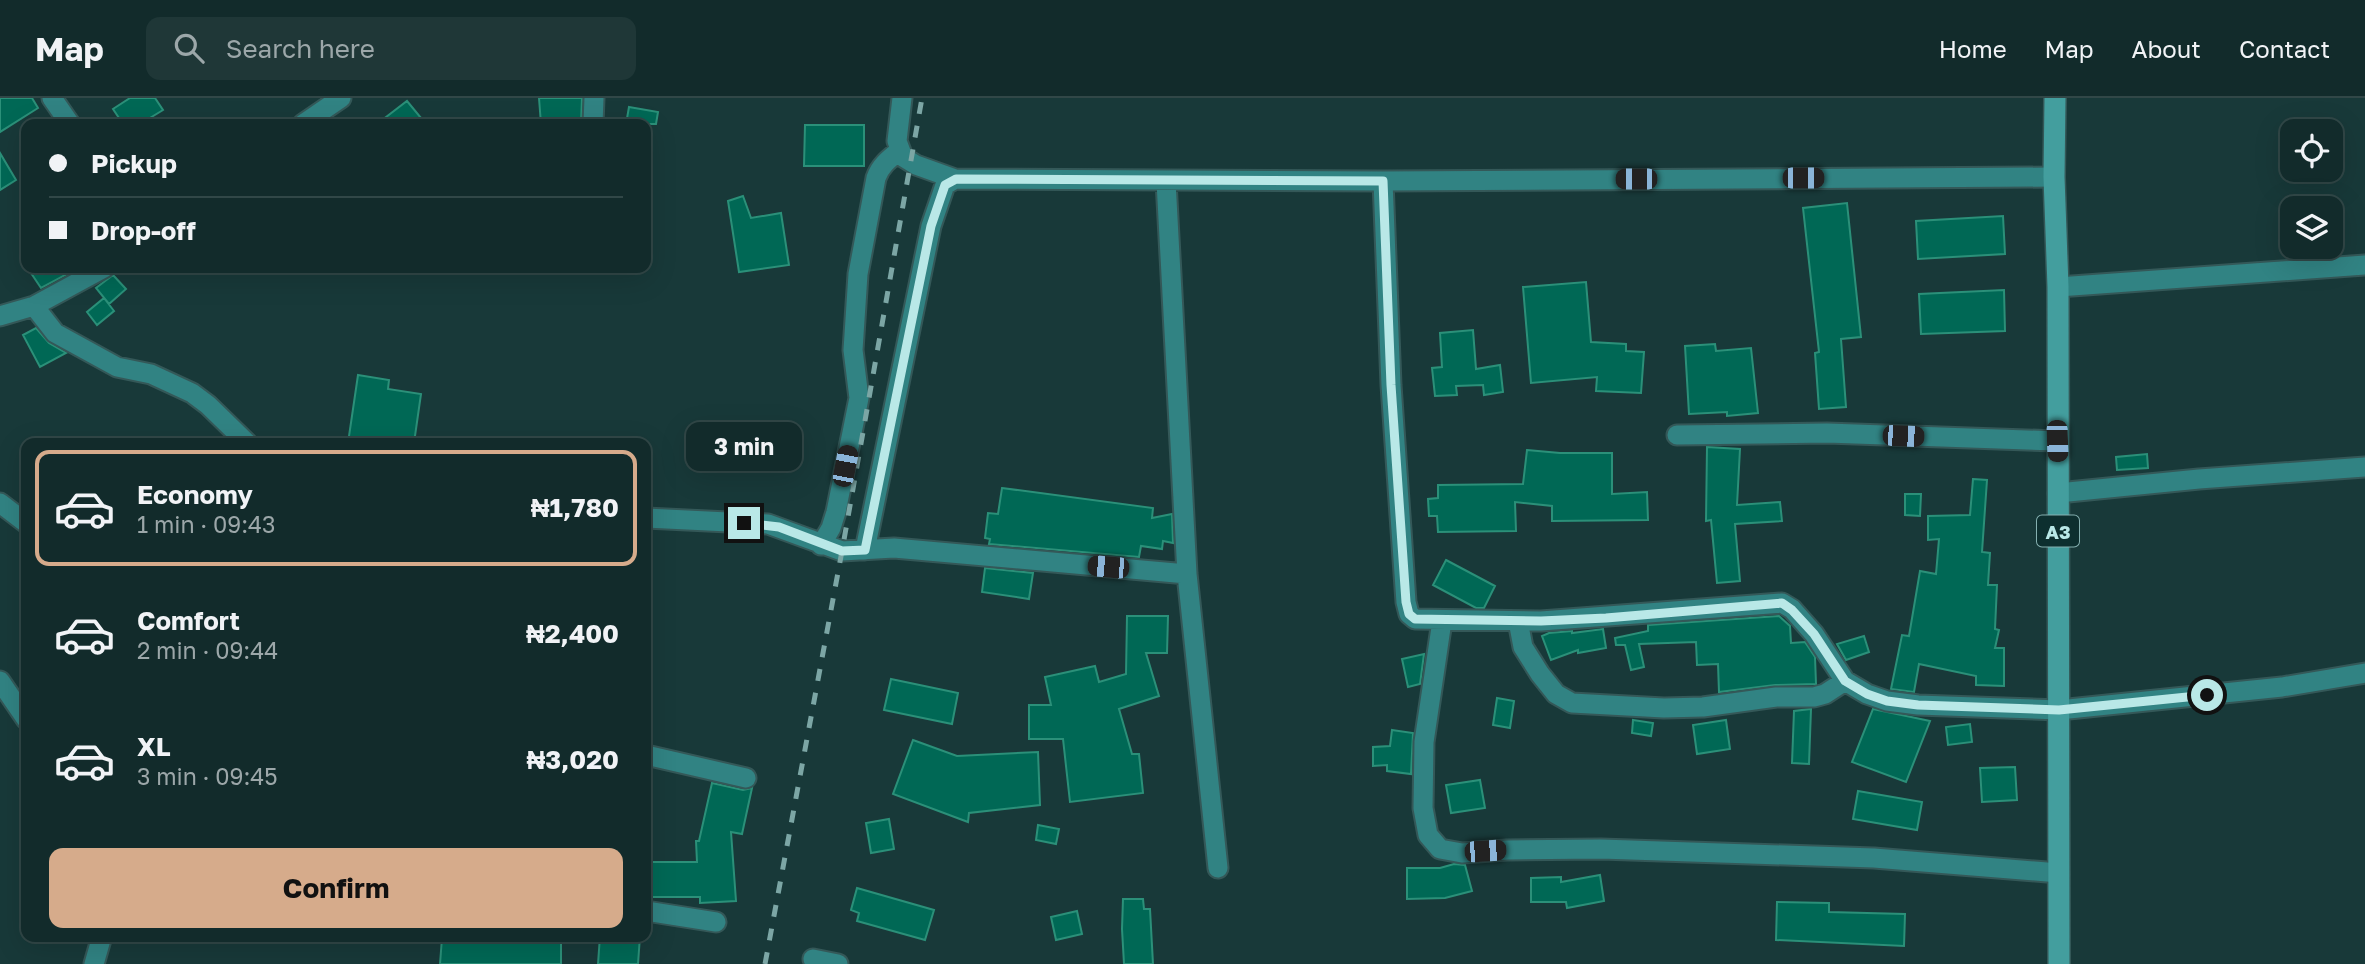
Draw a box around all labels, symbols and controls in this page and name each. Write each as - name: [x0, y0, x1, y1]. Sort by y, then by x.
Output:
- search box: [146, 17, 636, 80]
- text: Map: [35, 29, 104, 68]
- icon: search: [170, 29, 208, 67]
- text: Search here: [226, 33, 375, 64]
- text: Home: [1939, 34, 2007, 63]
- text: Map: [2045, 34, 2094, 63]
- text: About: [2132, 34, 2201, 63]
- text: Contact: [2239, 34, 2330, 63]
- map controls: [2280, 119, 2343, 259]
- button: locate: [2280, 119, 2343, 182]
- text: Pickup: [91, 148, 177, 179]
- car: [1783, 168, 1825, 189]
- car: [1616, 169, 1658, 190]
- button: layers: [2280, 196, 2343, 259]
- text: Drop-off: [91, 215, 196, 246]
- car: [2046, 420, 2069, 462]
- callout: 3 min: [686, 422, 802, 470]
- car: [1882, 425, 1925, 447]
- text: 3 min: [714, 432, 774, 460]
- car: [831, 443, 860, 489]
- icon: car: [53, 477, 116, 540]
- text: Economy: [137, 479, 253, 510]
- text: ₦1,780: [531, 492, 619, 523]
- route end: [728, 507, 760, 539]
- text: 1 min · 09:43: [137, 510, 276, 538]
- road number: A3: [2037, 516, 2079, 546]
- car: [1087, 555, 1130, 579]
- icon: car: [53, 603, 116, 666]
- text: Comfort: [137, 605, 240, 636]
- text: ₦2,400: [526, 618, 619, 649]
- text: 2 min · 09:44: [137, 636, 278, 664]
- route start: [2191, 679, 2223, 711]
- icon: car: [53, 729, 116, 792]
- text: XL: [137, 731, 171, 762]
- text: ₦3,020: [526, 744, 619, 775]
- text: 3 min · 09:45: [137, 762, 278, 790]
- car: [1464, 839, 1507, 863]
- button: Confirm: [49, 848, 623, 928]

